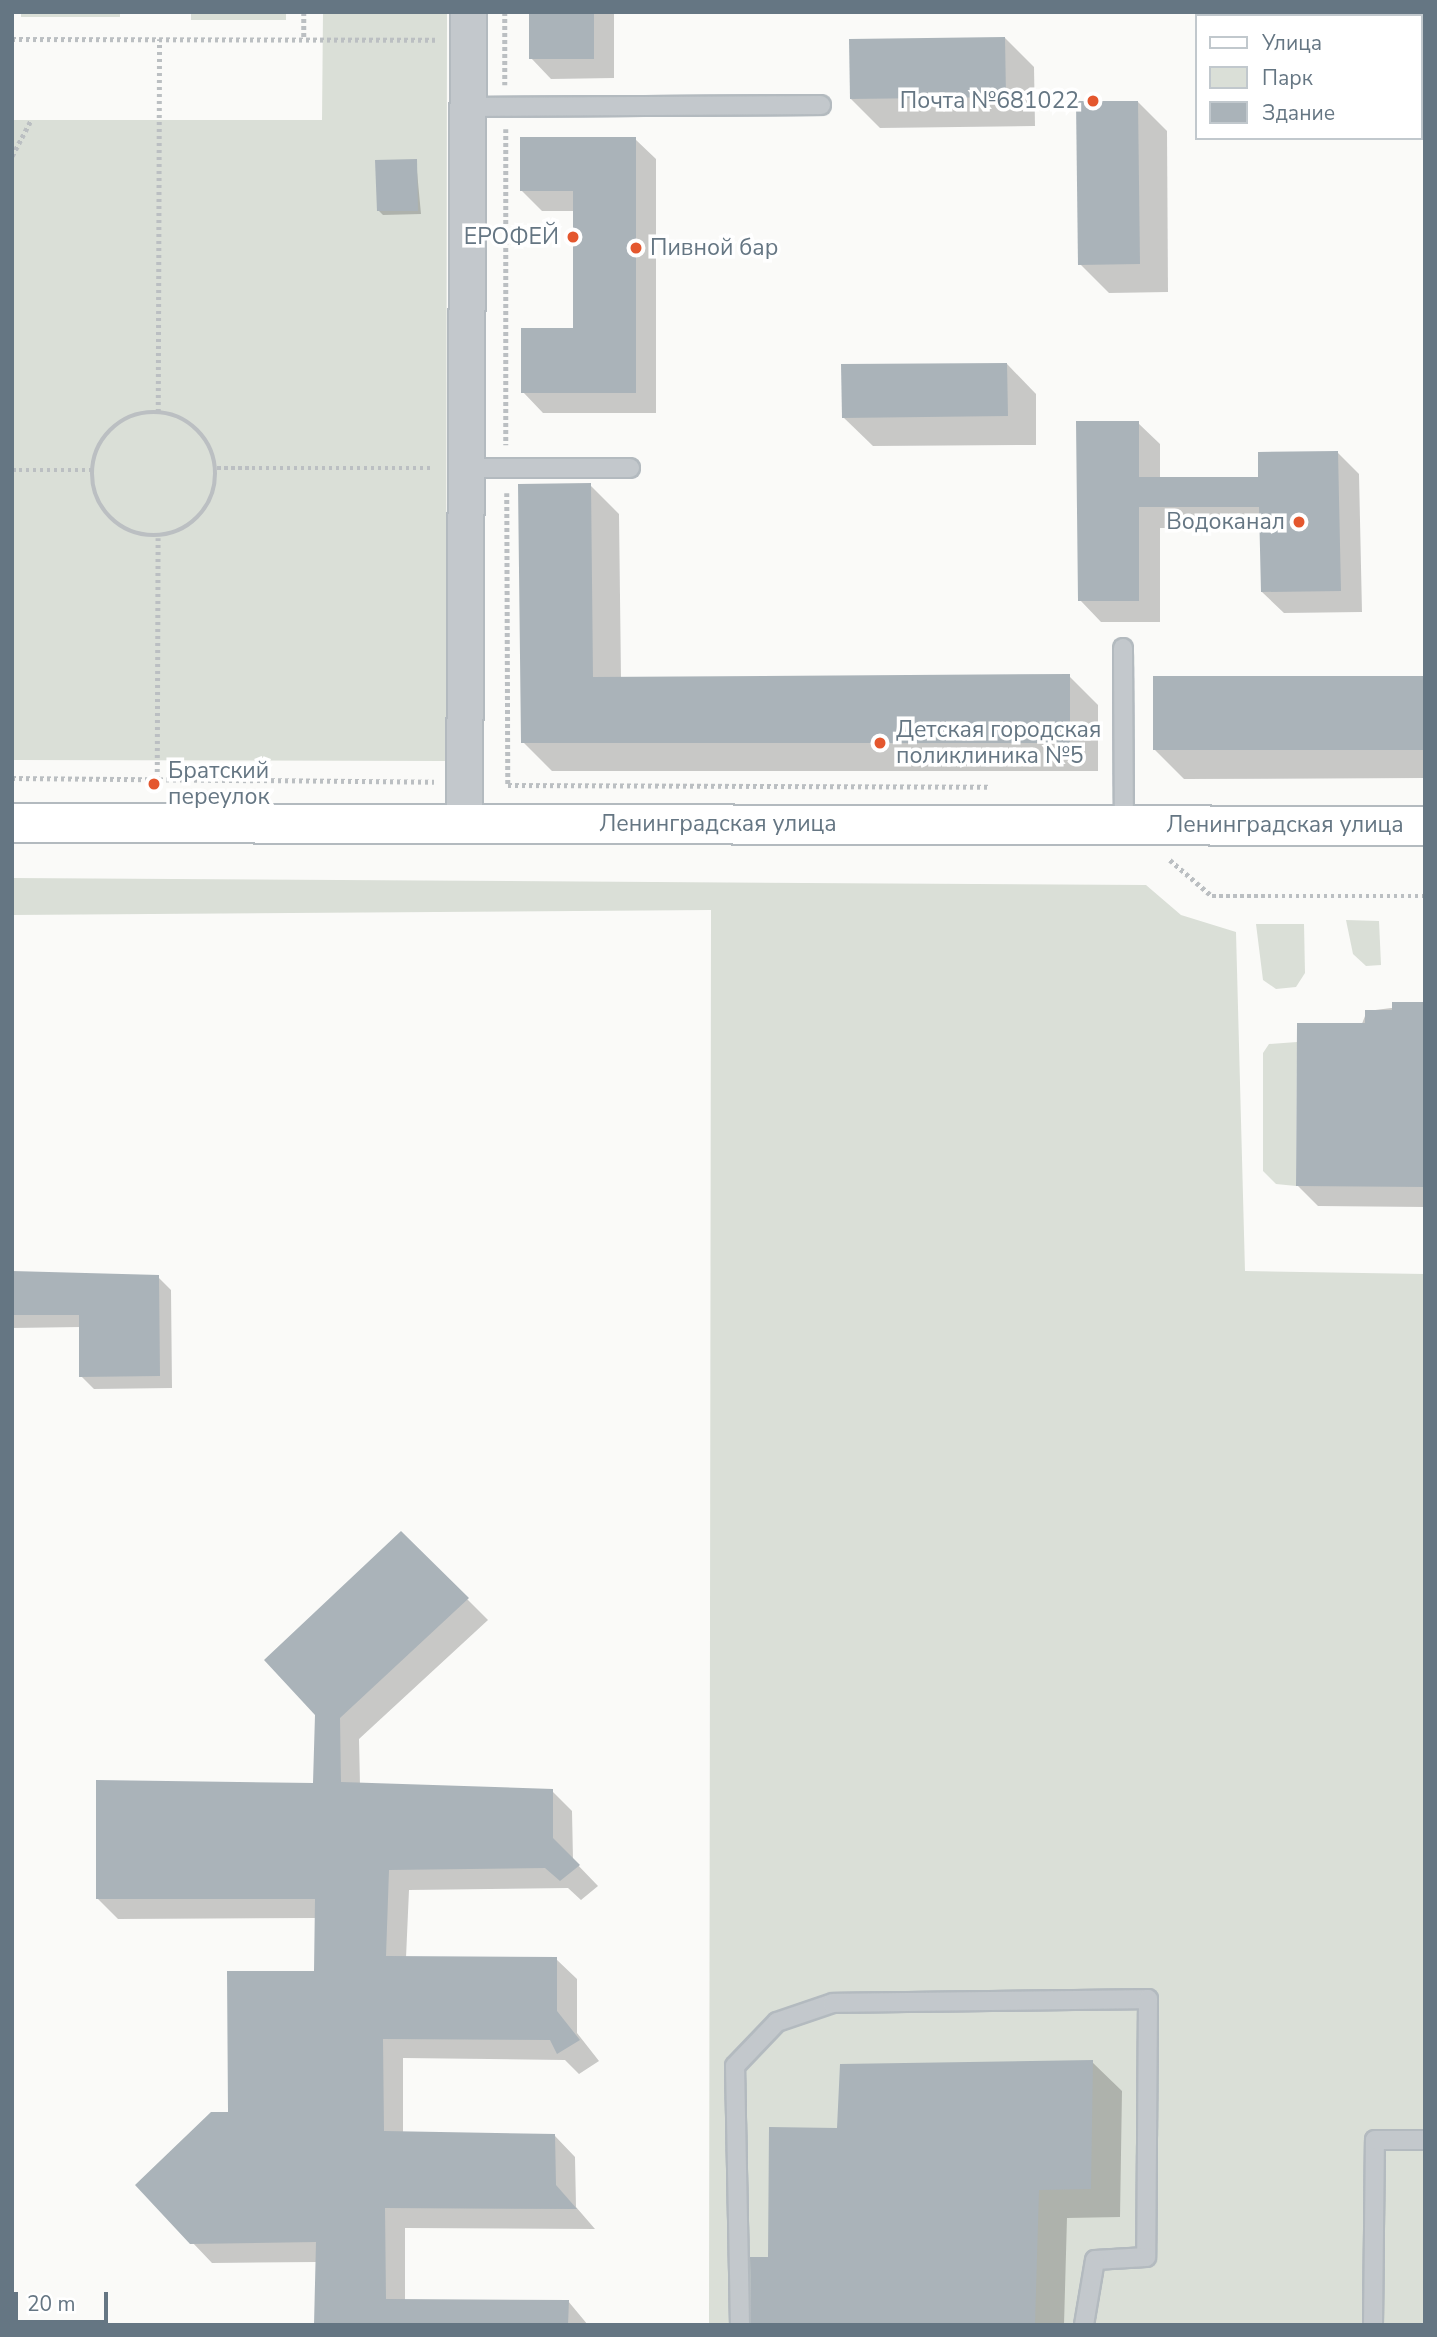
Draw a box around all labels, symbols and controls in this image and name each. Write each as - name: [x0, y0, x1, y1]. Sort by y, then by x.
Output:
- legend: [1196, 14, 1423, 140]
- text: Улица: [1262, 29, 1322, 57]
- text: Парк: [1262, 64, 1313, 92]
- place label: Почта №681022: [900, 87, 1079, 115]
- marker: Почта №681022: [1085, 93, 1101, 109]
- text: Здание: [1262, 99, 1335, 127]
- place label: ЕРОФЕЙ: [464, 223, 559, 251]
- marker: ЕРОФЕЙ: [565, 229, 581, 245]
- place label: Пивной бар: [650, 234, 778, 262]
- marker: Пивной бар: [628, 240, 644, 256]
- place label: Водоканал: [1166, 508, 1285, 536]
- marker: Водоканал: [1291, 514, 1307, 530]
- place label: Детская городская поликлиника №5: [896, 716, 1101, 770]
- marker: Детская городская поликлиника №5: [870, 733, 890, 753]
- place label: Братский переулок: [168, 757, 270, 811]
- marker: Братский переулок: [146, 776, 162, 792]
- street label: Ленинградская улица: [599, 810, 837, 838]
- street label: Ленинградская улица: [1166, 811, 1404, 839]
- scale bar: [18, 2278, 112, 2322]
- text: 20 m: [27, 2290, 76, 2318]

